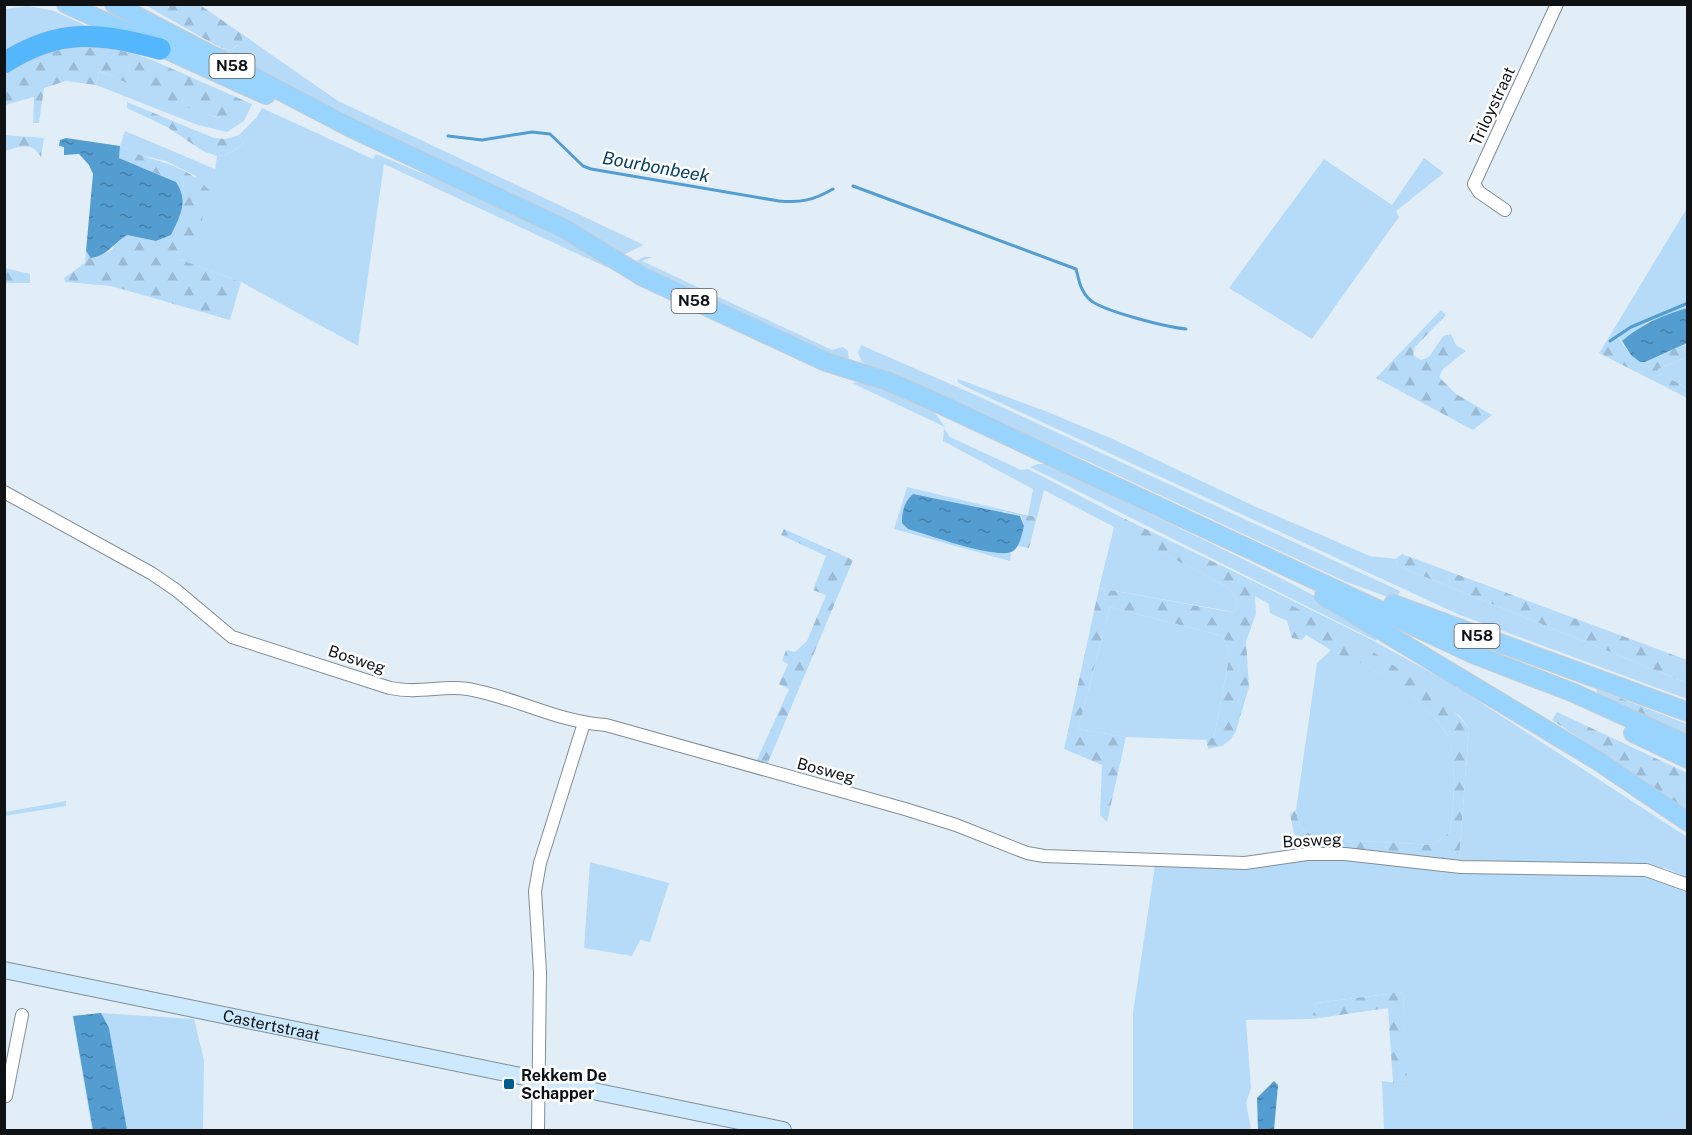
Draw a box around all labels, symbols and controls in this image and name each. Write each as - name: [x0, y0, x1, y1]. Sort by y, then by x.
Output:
- road number: N58: [210, 54, 254, 78]
- street label: Triloystraat: [1466, 64, 1519, 149]
- water label: Bourbonbeek: [601, 147, 712, 186]
- road number: N58: [672, 289, 716, 313]
- road number: N58: [1454, 624, 1500, 648]
- street label: Bosweg: [326, 641, 388, 678]
- street label: Bosweg: [795, 754, 857, 787]
- street label: Bosweg: [1282, 829, 1342, 852]
- street label: Castertstraat: [221, 1006, 322, 1045]
- place label: Rekkem De Schapper: [521, 1066, 607, 1103]
- marker: Rekkem De Schapper: [502, 1077, 516, 1091]

